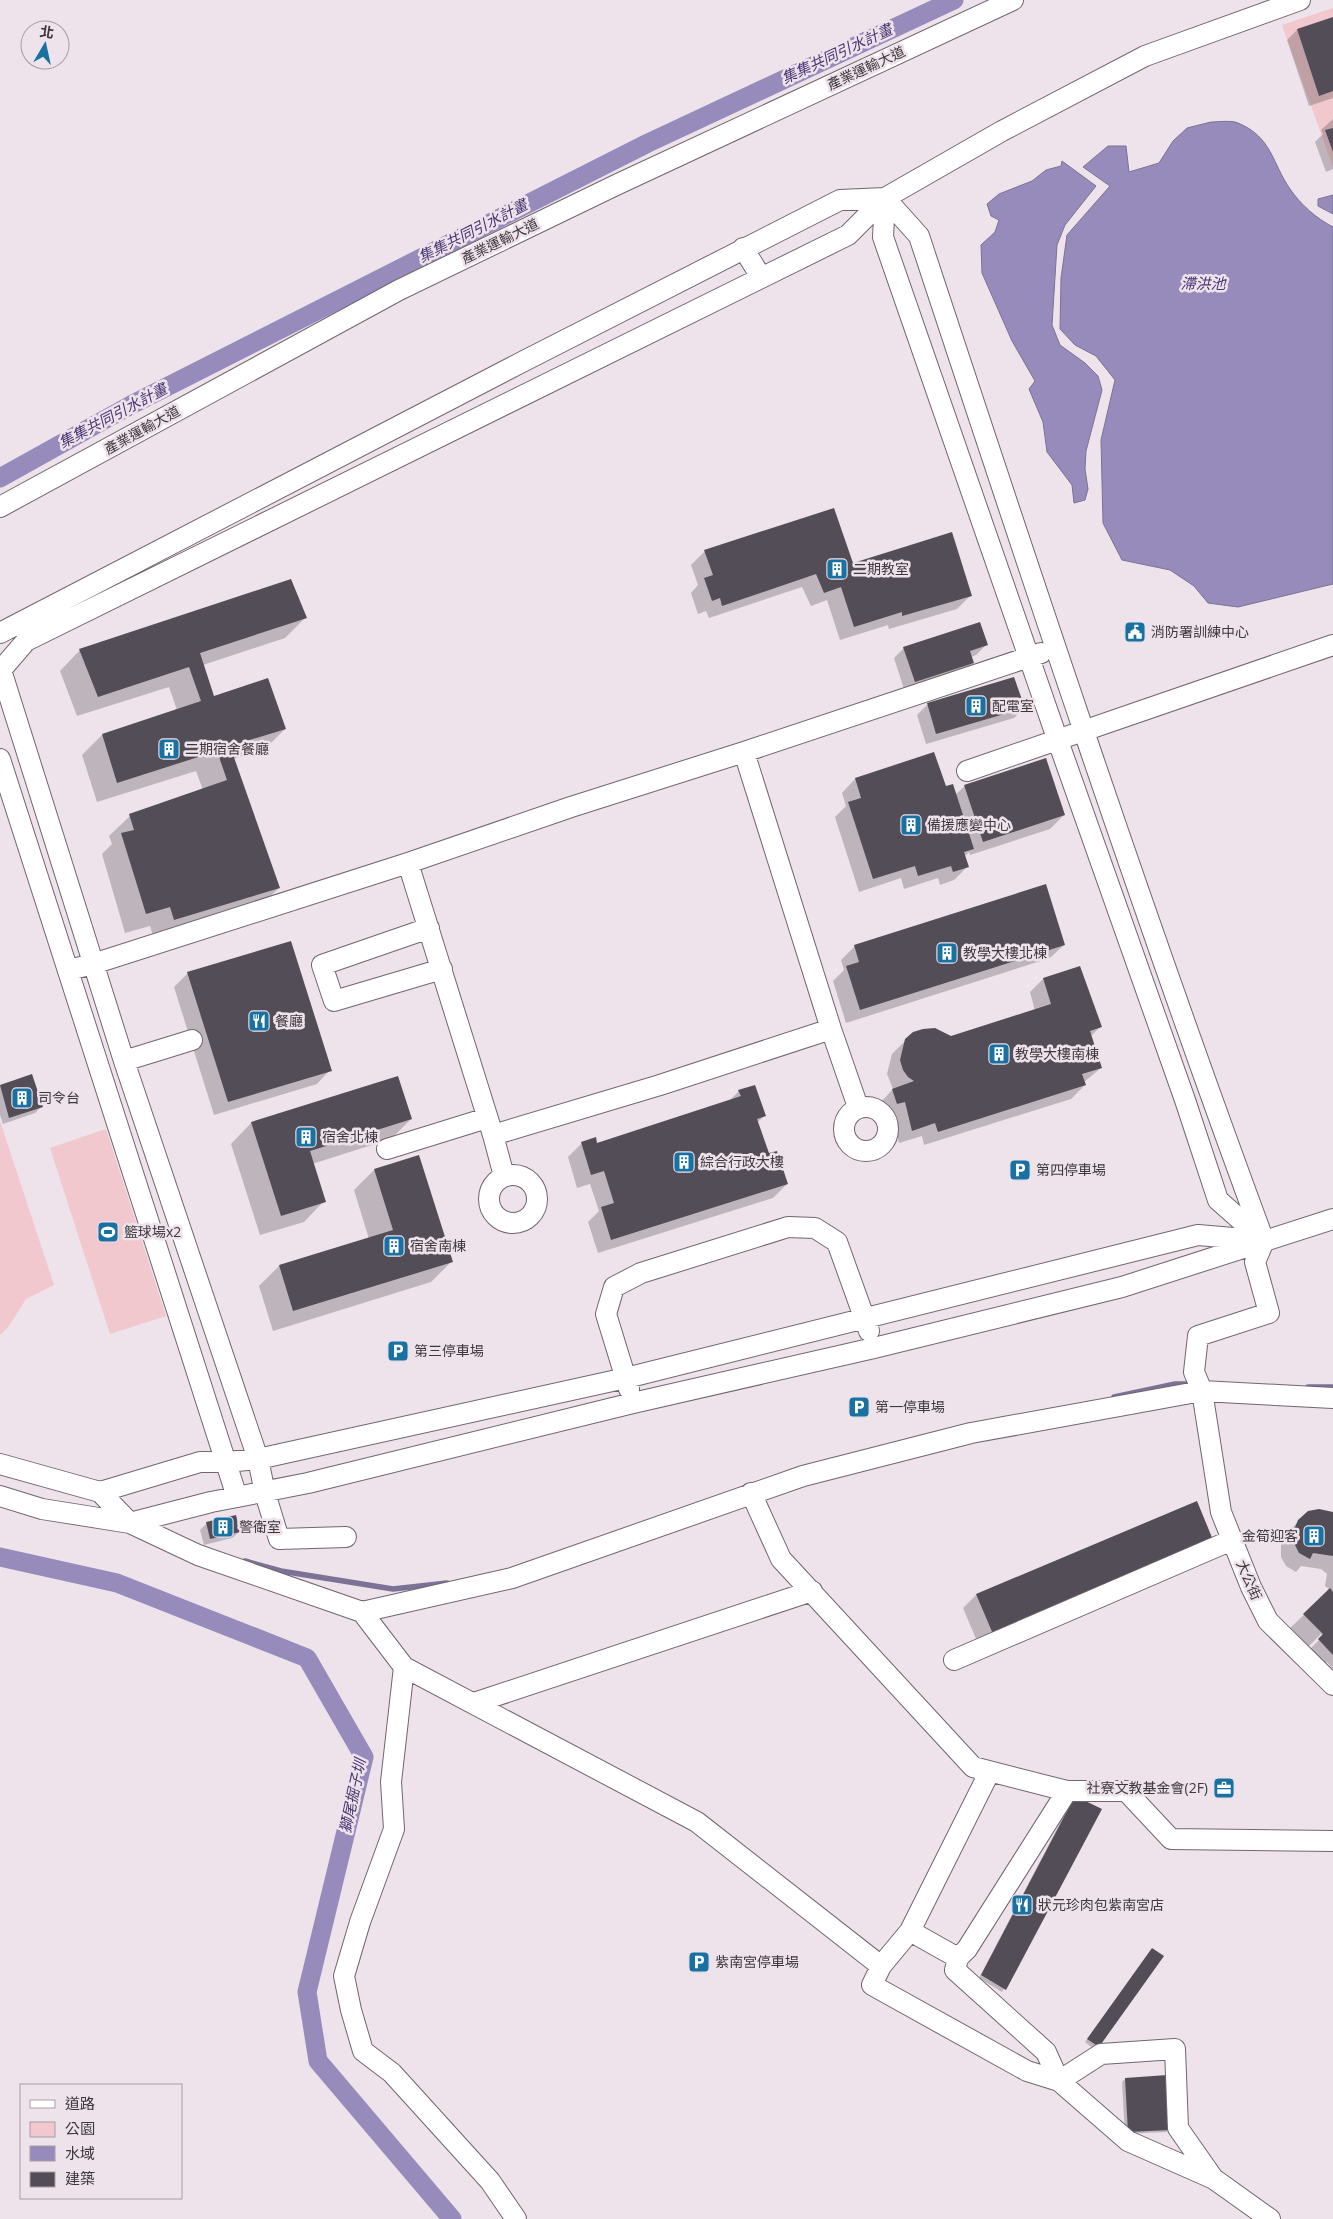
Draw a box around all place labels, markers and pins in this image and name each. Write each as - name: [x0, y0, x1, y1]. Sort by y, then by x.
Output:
- building icon: 二期教室: [825, 557, 849, 581]
- place label: 二期教室: [853, 559, 909, 578]
- public building icon: 消防署訓練中心: [1123, 620, 1147, 644]
- place label: 消防署訓練中心: [1151, 622, 1249, 641]
- building icon: 配電室: [964, 694, 988, 718]
- place label: 配電室: [992, 696, 1034, 715]
- building icon: 二期宿舍餐廳: [157, 737, 181, 761]
- place label: 二期宿舍餐廳: [185, 739, 269, 758]
- building icon: 備援應變中心: [899, 813, 923, 837]
- place label: 備援應變中心: [927, 815, 1011, 834]
- building icon: 教學大樓北棟: [935, 941, 959, 965]
- place label: 教學大樓北棟: [963, 943, 1047, 962]
- restaurant icon: 餐廳: [247, 1009, 271, 1033]
- place label: 餐廳: [275, 1011, 303, 1030]
- building icon: 教學大樓南棟: [987, 1042, 1011, 1066]
- place label: 教學大樓南棟: [1015, 1044, 1099, 1063]
- building icon: 司令台: [10, 1086, 34, 1110]
- place label: 司令台: [38, 1088, 80, 1107]
- building icon: 宿舍北棟: [294, 1125, 318, 1149]
- place label: 宿舍北棟: [322, 1127, 378, 1146]
- building icon: 綜合行政大樓: [672, 1150, 696, 1174]
- place label: 綜合行政大樓: [700, 1152, 784, 1171]
- parking icon: 第四停車場: [1008, 1158, 1032, 1182]
- place label: 第四停車場: [1036, 1160, 1106, 1179]
- sports icon: 籃球場x2: [96, 1220, 120, 1244]
- place label: 籃球場x2: [124, 1222, 181, 1241]
- building icon: 宿舍南棟: [382, 1234, 406, 1258]
- place label: 宿舍南棟: [410, 1236, 466, 1255]
- parking icon: 第三停車場: [386, 1339, 410, 1363]
- place label: 第三停車場: [414, 1341, 484, 1360]
- parking icon: 第一停車場: [847, 1395, 871, 1419]
- place label: 第一停車場: [875, 1397, 945, 1416]
- building icon: 警衛室: [211, 1515, 235, 1539]
- place label: 警衛室: [239, 1517, 281, 1536]
- building icon: 金筍迎客: [1302, 1524, 1326, 1548]
- place label: 金筍迎客: [1242, 1526, 1298, 1545]
- office icon: 社寮文教基金會(2F): [1212, 1776, 1236, 1800]
- place label: 社寮文教基金會(2F): [1087, 1778, 1208, 1797]
- restaurant icon: 狀元珍肉包紫南宮店: [1010, 1893, 1034, 1917]
- place label: 狀元珍肉包紫南宮店: [1038, 1895, 1164, 1914]
- parking icon: 紫南宮停車場: [687, 1950, 711, 1974]
- place label: 紫南宮停車場: [715, 1952, 799, 1971]

